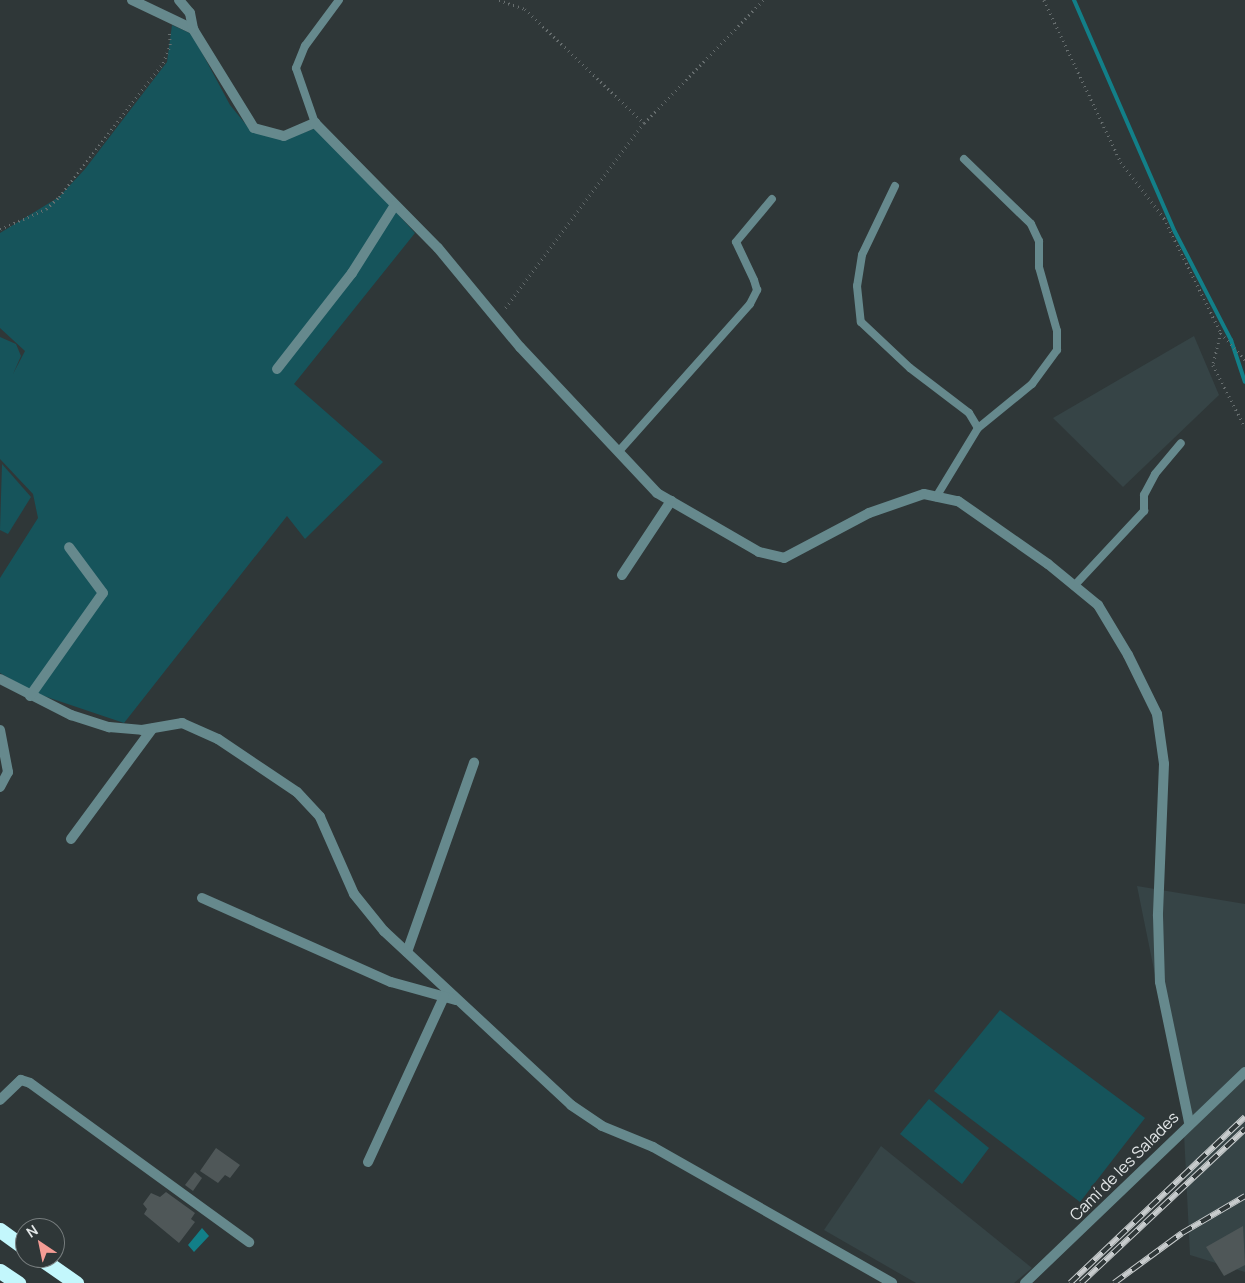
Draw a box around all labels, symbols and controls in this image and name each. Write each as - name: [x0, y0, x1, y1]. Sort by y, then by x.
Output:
- street label: Camí de les Salades: [1066, 1108, 1182, 1224]
- north arrow: [15, 1218, 65, 1268]
- text: N: [22, 1220, 41, 1242]

